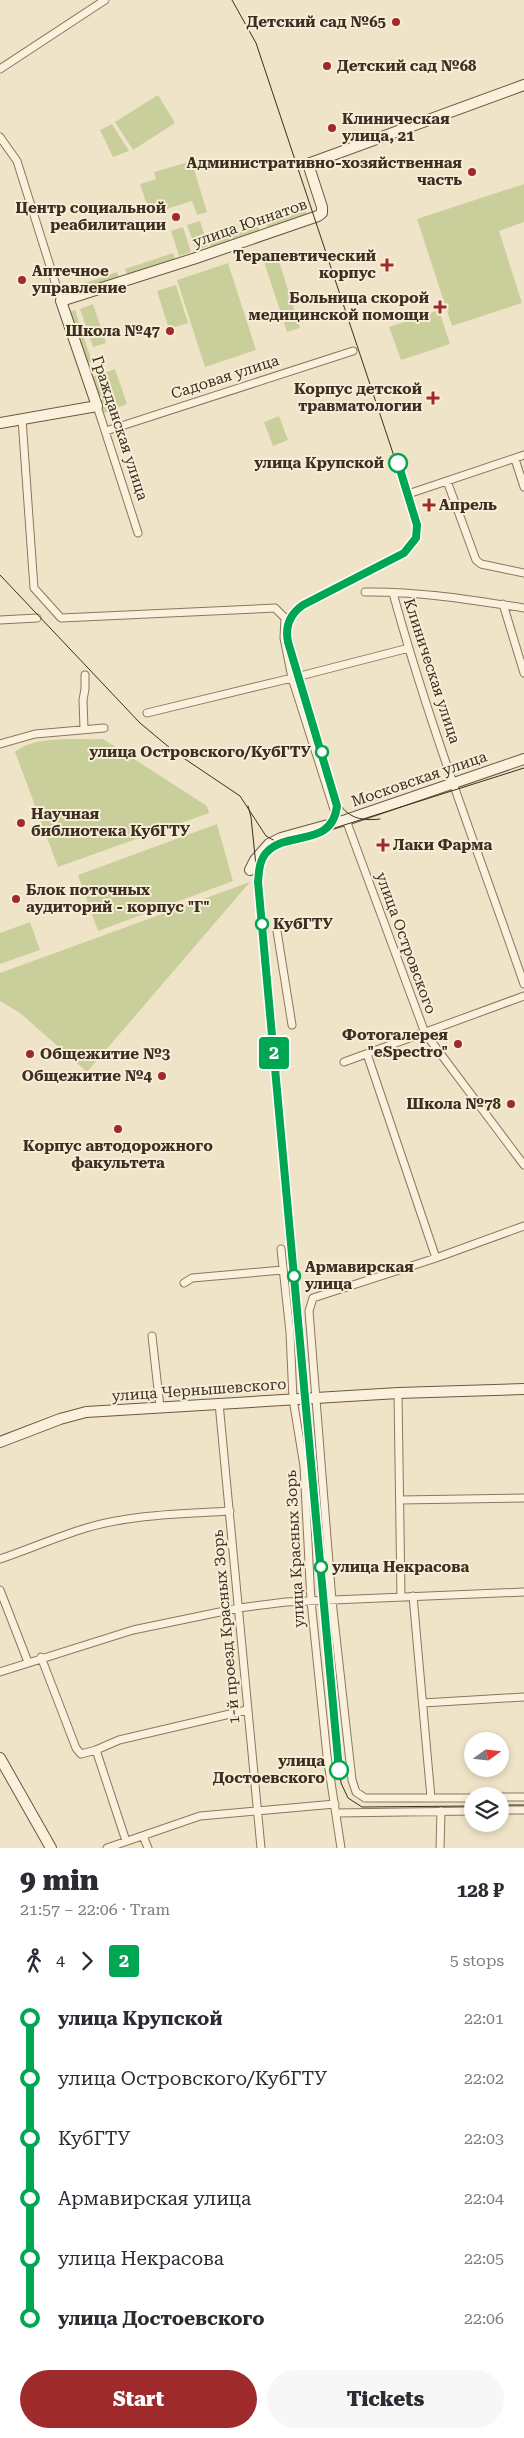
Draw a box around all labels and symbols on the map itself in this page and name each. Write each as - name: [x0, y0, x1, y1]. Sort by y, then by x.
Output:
- place label: Детский сад №65: [247, 13, 386, 31]
- marker: Детский сад №65: [390, 16, 402, 28]
- place label: Детский сад №68: [337, 57, 477, 75]
- marker: Детский сад №68: [321, 60, 333, 72]
- place label: Клиническая улица, 21: [342, 110, 450, 145]
- marker: Клиническая улица, 21: [326, 122, 338, 134]
- place label: Административно-хозяйственная часть: [187, 154, 463, 189]
- marker: Административно-хозяйственная часть: [466, 166, 478, 178]
- street label: улица Юннатов: [190, 195, 310, 251]
- place label: Центр социальной реабилитации: [16, 199, 166, 234]
- marker: Центр социальной реабилитации: [170, 211, 182, 223]
- place label: Терапевтический корпус: [233, 247, 376, 282]
- marker: Терапевтический корпус: [380, 258, 394, 272]
- place label: Аптечное управление: [32, 262, 127, 297]
- marker: Аптечное управление: [16, 274, 28, 286]
- place label: Больница скорой медицинской помощи: [249, 289, 429, 324]
- marker: Больница скорой медицинской помощи: [433, 300, 447, 314]
- place label: Школа №47: [66, 322, 161, 340]
- marker: Школа №47: [164, 325, 176, 337]
- street label: Садовая улица: [169, 351, 281, 403]
- street label: Гражданская улица: [88, 353, 152, 503]
- place label: Корпус детской травматологии: [294, 380, 422, 415]
- marker: Корпус детской травматологии: [426, 391, 440, 405]
- marker: улица Крупской: [388, 453, 408, 473]
- place label: улица Крупской: [254, 454, 384, 472]
- place label: Апрель: [439, 496, 497, 514]
- marker: Апрель: [423, 499, 435, 511]
- street label: Клиническая улица: [400, 596, 464, 746]
- place label: улица Островского/КубГТУ: [89, 743, 312, 761]
- marker: улица Островского/КубГТУ: [315, 745, 329, 759]
- street label: Московская улица: [349, 747, 489, 811]
- place label: Научная библиотека КубГТУ: [31, 805, 191, 840]
- marker: Научная библиотека КубГТУ: [15, 817, 27, 829]
- place label: Лаки Фарма: [393, 836, 493, 854]
- marker: Лаки Фарма: [377, 839, 389, 851]
- street label: улица Островского: [372, 870, 440, 1016]
- place label: Блок поточных аудиторий - корпус "Г": [26, 881, 210, 916]
- marker: Блок поточных аудиторий - корпус "Г": [10, 893, 22, 905]
- place label: КубГТУ: [273, 915, 334, 933]
- marker: КубГТУ: [255, 917, 269, 931]
- place label: Фотогалерея "eSpectro": [342, 1026, 449, 1061]
- line badge: 2: [258, 1037, 290, 1069]
- marker: Фотогалерея "eSpectro": [452, 1038, 464, 1050]
- place label: Общежитие №3: [40, 1045, 171, 1063]
- marker: Общежитие №3: [24, 1048, 36, 1060]
- place label: Общежитие №4: [22, 1067, 153, 1085]
- marker: Общежитие №4: [156, 1070, 168, 1082]
- place label: Школа №78: [407, 1095, 502, 1113]
- marker: Школа №78: [505, 1098, 517, 1110]
- marker: Корпус автодорожного факультета: [112, 1123, 124, 1135]
- place label: Корпус автодорожного факультета: [23, 1137, 213, 1172]
- place label: Армавирская улица: [305, 1258, 414, 1293]
- marker: Армавирская улица: [287, 1269, 301, 1283]
- street label: улица Чернышевского: [111, 1375, 287, 1405]
- street label: улица Красных Зорь: [282, 1470, 308, 1628]
- street label: 1-й проезд Красных Зорь: [209, 1529, 243, 1725]
- place label: улица Некрасова: [332, 1558, 469, 1576]
- marker: улица Некрасова: [314, 1560, 328, 1574]
- north arrow: [464, 1732, 509, 1778]
- place label: улица Достоевского: [213, 1752, 325, 1787]
- marker: улица Достоевского: [329, 1760, 349, 1780]

